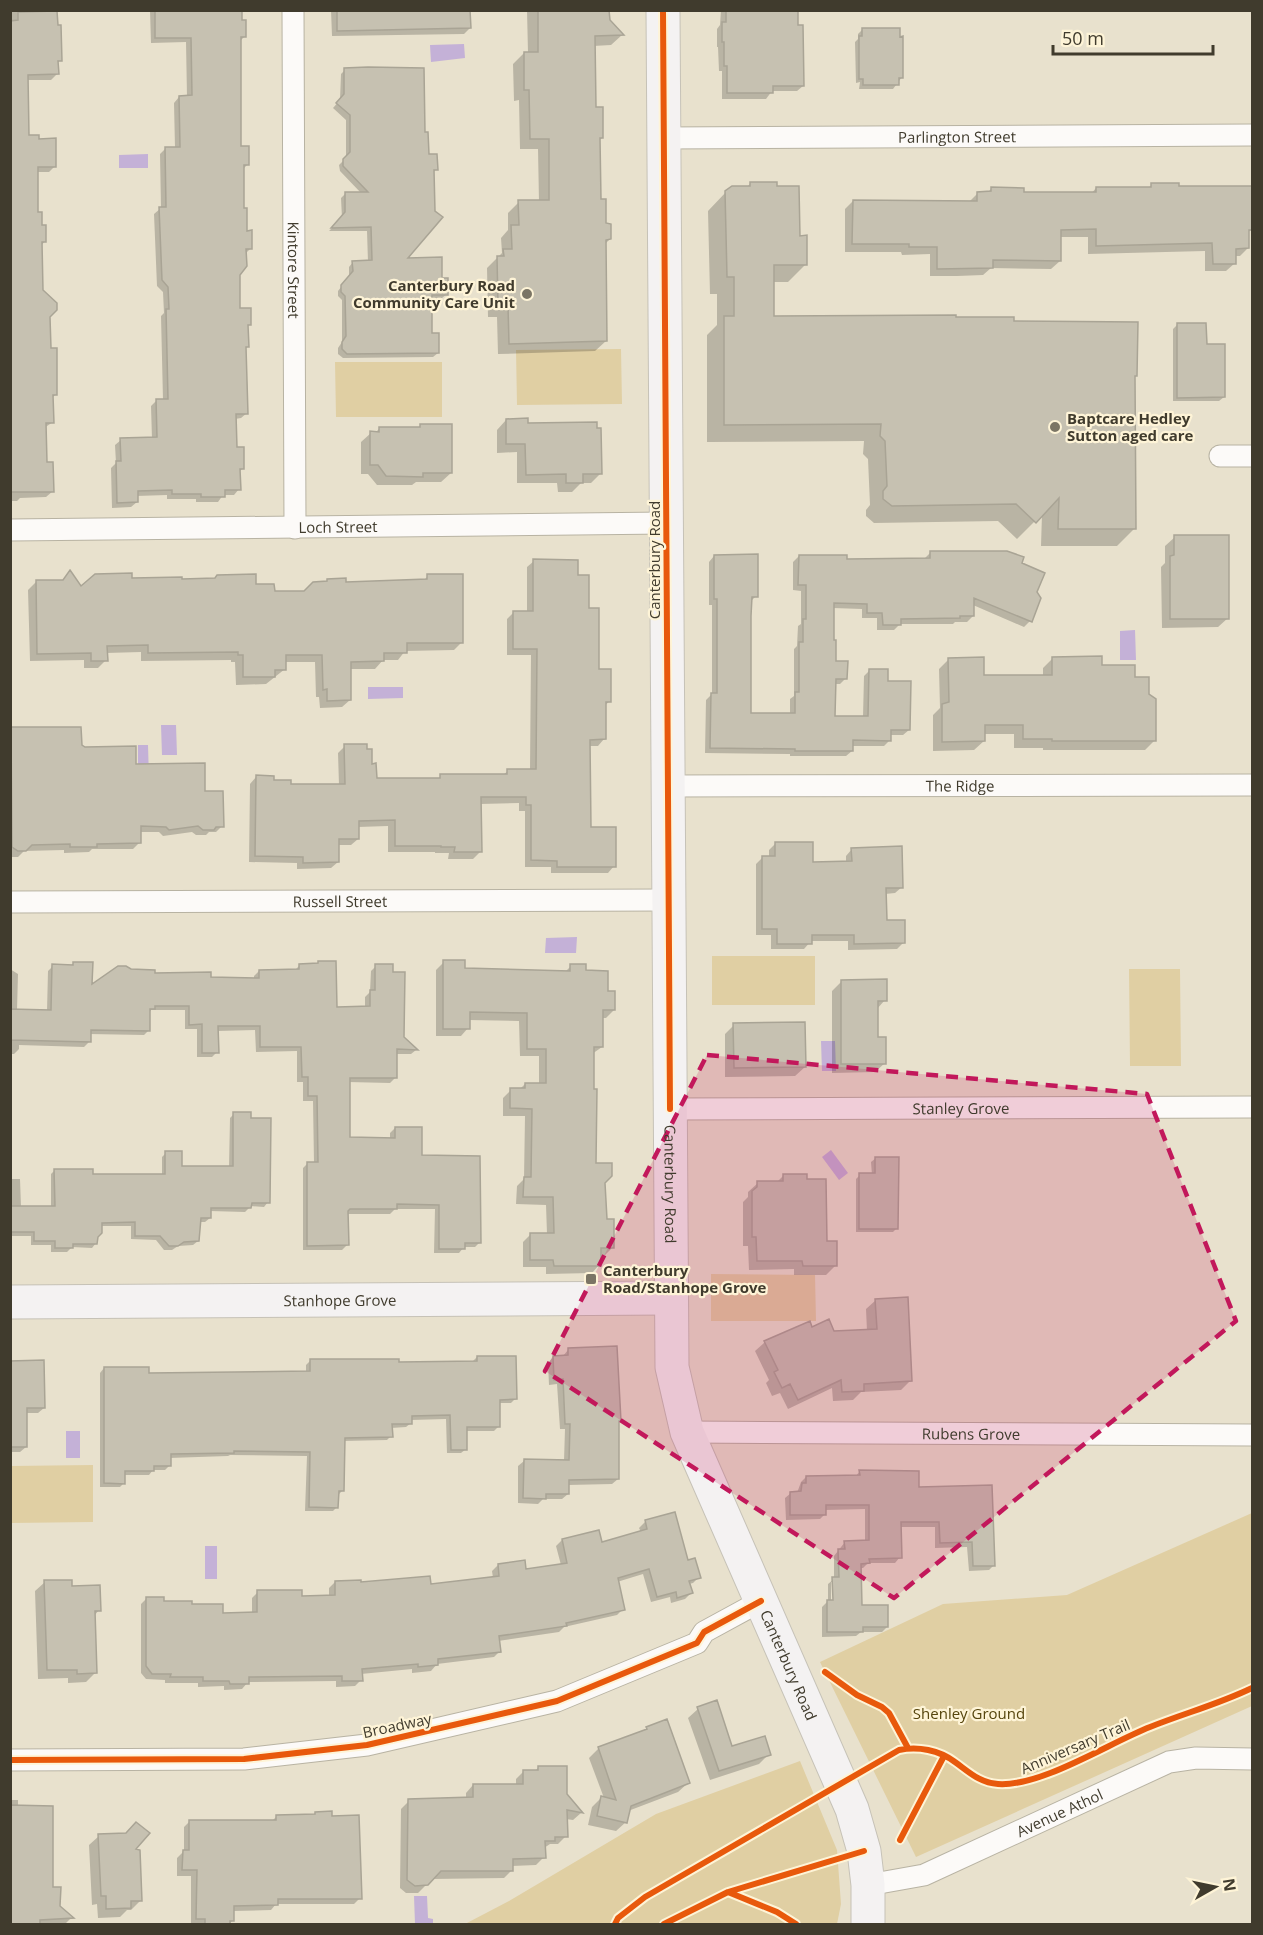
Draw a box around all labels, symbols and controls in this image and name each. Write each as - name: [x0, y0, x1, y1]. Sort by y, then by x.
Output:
- scale bar: [1053, 18, 1214, 56]
- text: 50 m: [1062, 26, 1104, 50]
- street label: Parlington Street: [898, 126, 1016, 147]
- street label: Kintore Street: [284, 221, 304, 319]
- place label: Canterbury Road Community Care Unit: [353, 275, 515, 312]
- marker: Canterbury Road Community Care Unit: [520, 287, 534, 301]
- place label: Baptcare Hedley Sutton aged care: [1067, 408, 1194, 445]
- marker: Baptcare Hedley Sutton aged care: [1048, 420, 1062, 434]
- street label: Canterbury Road: [644, 501, 664, 619]
- street label: Loch Street: [298, 516, 378, 537]
- street label: The Ridge: [926, 775, 994, 796]
- street label: Russell Street: [293, 891, 387, 911]
- street label: Stanley Grove: [913, 1098, 1009, 1118]
- street label: Canterbury Road: [660, 1125, 681, 1243]
- place label: Canterbury Road/Stanhope Grove: [603, 1260, 767, 1297]
- marker: Canterbury Road/Stanhope Grove: [584, 1272, 598, 1286]
- street label: Stanhope Grove: [283, 1290, 397, 1310]
- street label: Rubens Grove: [922, 1423, 1020, 1444]
- street label: Canterbury Road: [756, 1607, 822, 1723]
- park label: Shenley Ground: [913, 1703, 1025, 1723]
- street label: Broadway: [361, 1708, 434, 1742]
- street label: Anniversary Trail: [1017, 1714, 1133, 1778]
- street label: Avenue Athol: [1013, 1784, 1106, 1841]
- north arrow: [1185, 1857, 1245, 1917]
- text: N: [1218, 1877, 1242, 1893]

